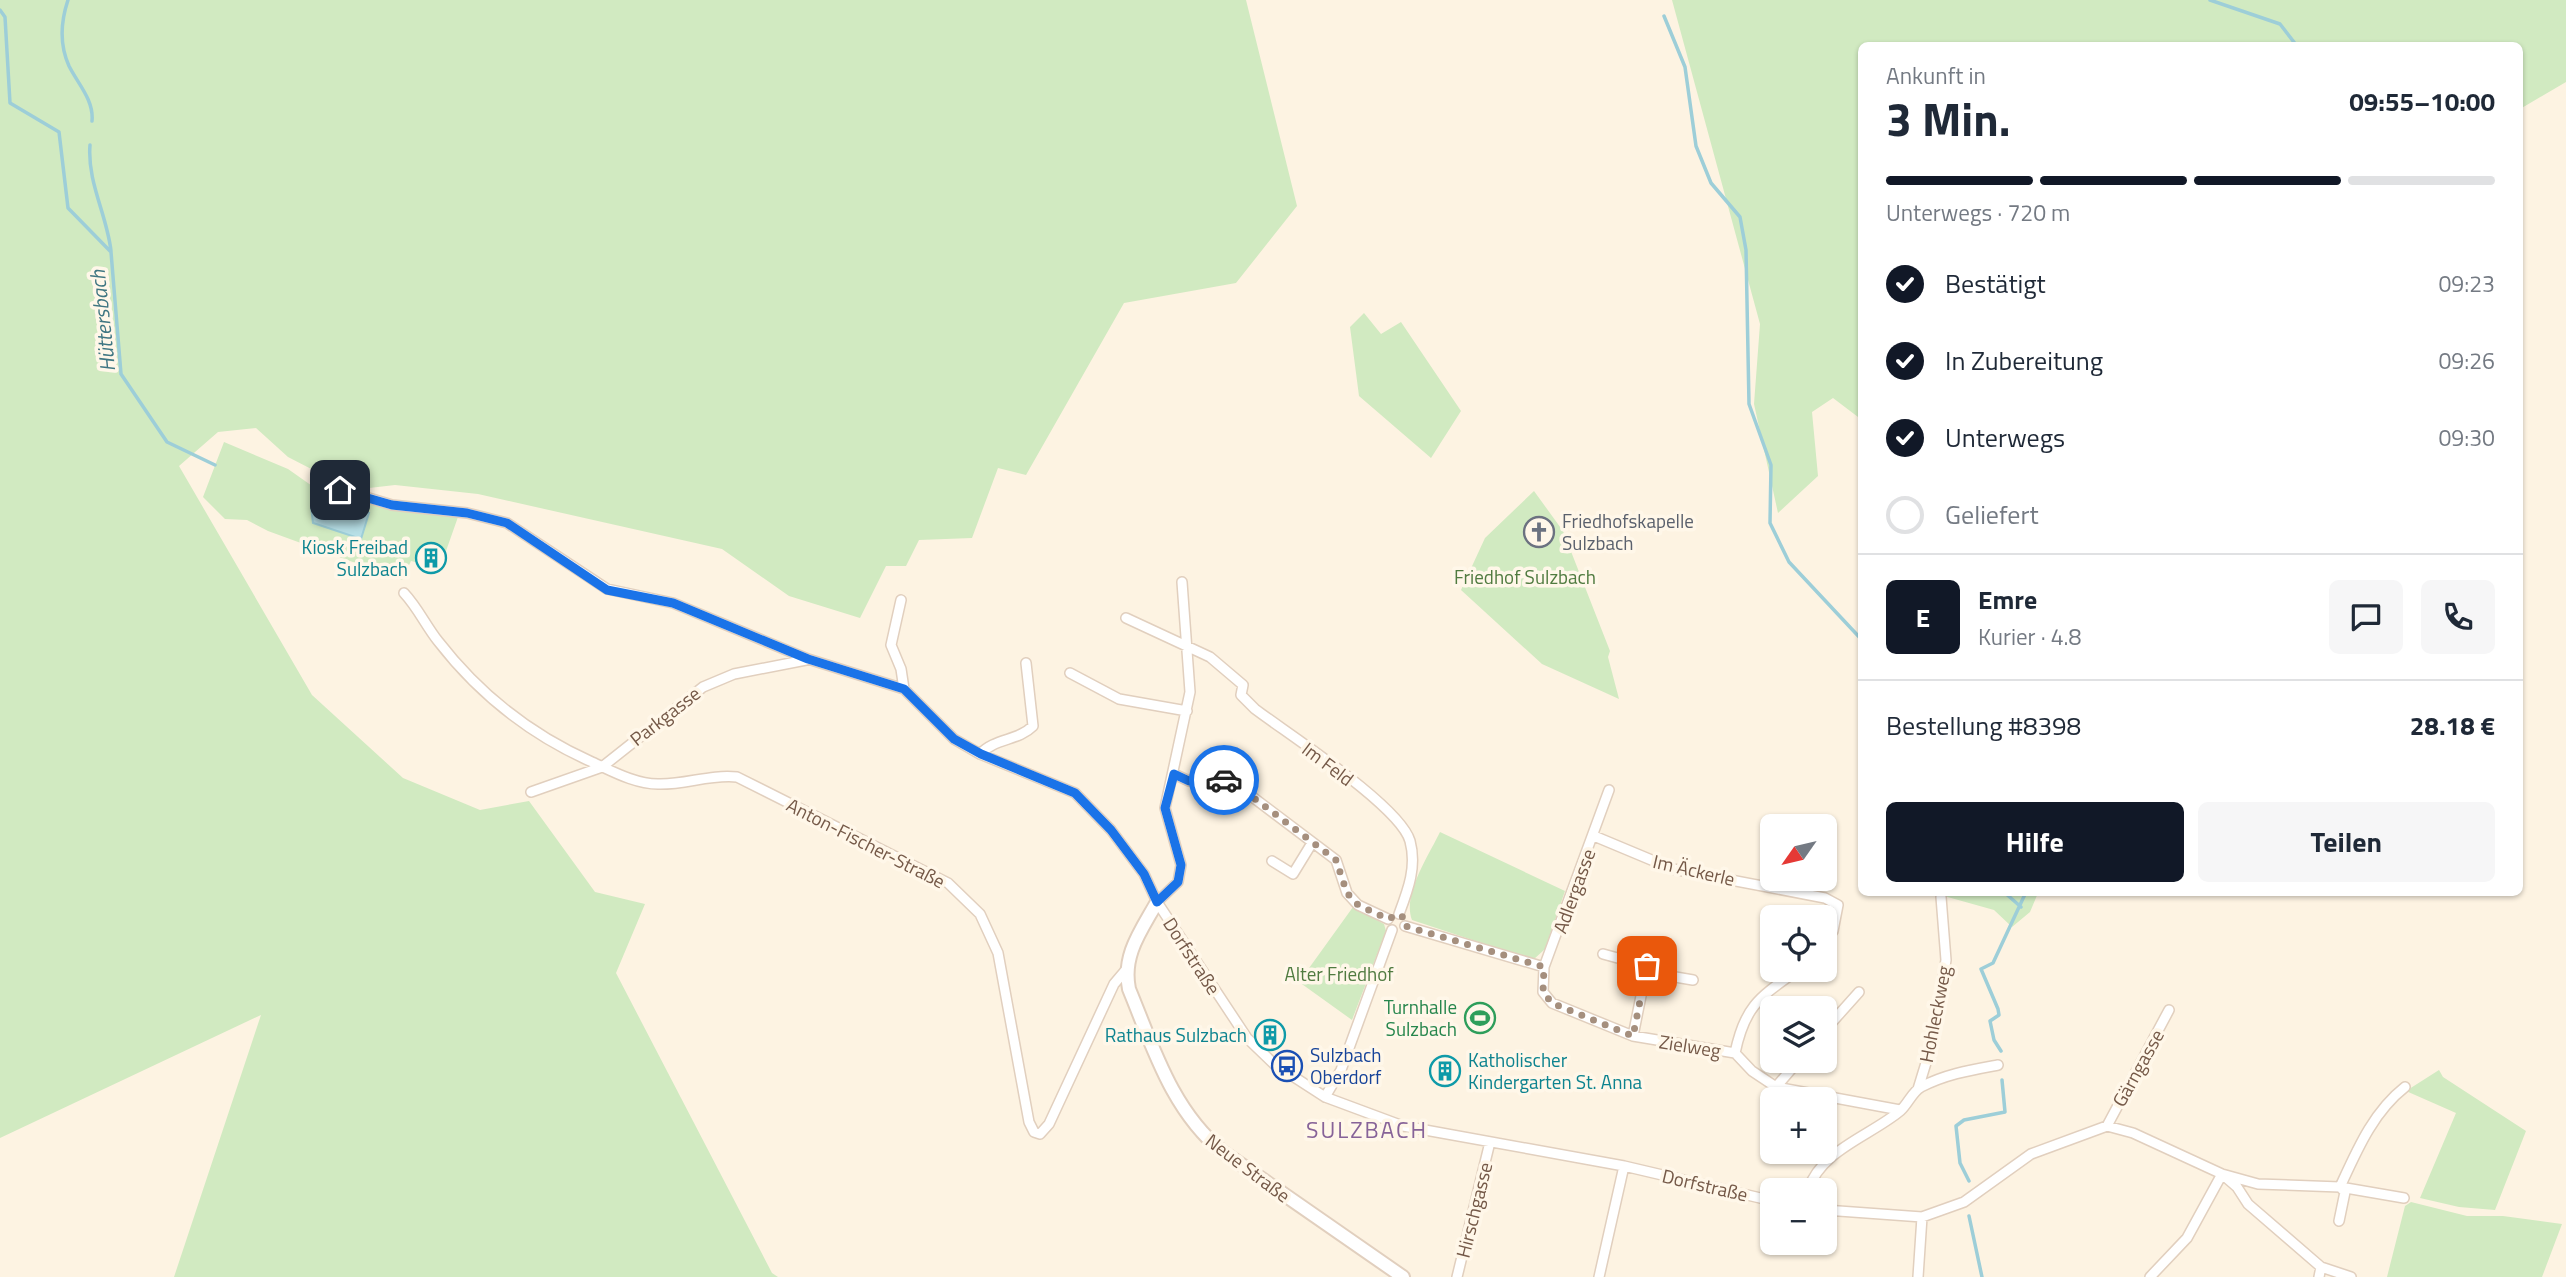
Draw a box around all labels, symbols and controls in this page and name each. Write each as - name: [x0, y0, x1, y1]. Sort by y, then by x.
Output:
- text: Ankunft in: [1886, 58, 1986, 93]
- text: 09:55–10:00: [2349, 82, 2495, 121]
- text: 3 Min.: [1886, 84, 2010, 154]
- text: Unterwegs · 720 m: [1886, 195, 2070, 230]
- text: Bestätigt: [1945, 264, 2046, 303]
- icon: check: [1886, 265, 1924, 303]
- text: 09:23: [2438, 266, 2495, 301]
- water label: Hüttersbach: [81, 268, 123, 374]
- text: In Zubereitung: [1945, 341, 2103, 380]
- icon: check: [1886, 342, 1924, 380]
- text: 09:26: [2438, 343, 2495, 378]
- text: Unterwegs: [1945, 418, 2065, 457]
- icon: check: [1886, 419, 1924, 457]
- text: 09:30: [2438, 420, 2495, 455]
- pin: [310, 460, 370, 520]
- icon: home: [321, 471, 359, 509]
- text: Geliefert: [1945, 495, 2039, 534]
- place label: Friedhofskapelle Sulzbach: [1562, 506, 1694, 557]
- church icon: Friedhofskapelle Sulzbach: [1522, 515, 1556, 549]
- place label: Kiosk Freibad Sulzbach: [302, 532, 408, 583]
- building icon: Kiosk Freibad Sulzbach: [414, 541, 448, 575]
- park label: Friedhof Sulzbach: [1454, 562, 1596, 591]
- text: Emre: [1978, 580, 2037, 619]
- button: chat: [2329, 580, 2403, 654]
- button: phone: [2421, 580, 2495, 654]
- text: E: [1916, 598, 1930, 637]
- text: Kurier · 4.8: [1978, 619, 2081, 654]
- street label: Parkgasse: [623, 679, 706, 753]
- text: Bestellung #8398: [1886, 706, 2081, 745]
- text: 28.18 €: [2410, 706, 2495, 745]
- street label: Im Feld: [1296, 734, 1360, 793]
- courier: [1189, 745, 1259, 815]
- icon: car: [1205, 761, 1243, 799]
- street label: Anton-Fischer-Straße: [782, 790, 951, 895]
- button: Hilfe: [1886, 802, 2184, 882]
- button: Teilen: [2198, 802, 2495, 882]
- north arrow: [1760, 814, 1838, 891]
- map controls: [1760, 814, 1837, 1255]
- street label: Adlergasse: [1545, 844, 1602, 937]
- street label: Im Äckerle: [1650, 846, 1738, 893]
- button: locate: [1760, 905, 1837, 982]
- street label: Dorfstraße: [1156, 911, 1228, 1000]
- pin: [1617, 936, 1677, 996]
- icon: bag: [1628, 947, 1666, 985]
- park label: Alter Friedhof: [1284, 959, 1394, 988]
- street label: Hohleckweg: [1911, 963, 1958, 1065]
- place label: Turnhalle Sulzbach: [1384, 992, 1457, 1043]
- button: layers: [1760, 996, 1837, 1073]
- sports icon: Turnhalle Sulzbach: [1463, 1001, 1497, 1035]
- building icon: Rathaus Sulzbach: [1253, 1018, 1287, 1052]
- place label: Rathaus Sulzbach: [1105, 1020, 1247, 1049]
- street label: Gärngasse: [2104, 1024, 2171, 1112]
- street label: Zielweg: [1657, 1026, 1723, 1065]
- place label: Sulzbach Oberdorf: [1310, 1040, 1382, 1091]
- place label: Katholischer Kindergarten St. Anna: [1468, 1045, 1643, 1096]
- bus stop icon: Sulzbach Oberdorf: [1270, 1049, 1304, 1083]
- building icon: Katholischer Kindergarten St. Anna: [1428, 1054, 1462, 1088]
- button: +: [1760, 1087, 1837, 1164]
- district label: SULZBACH: [1306, 1112, 1428, 1147]
- street label: Neue Straße: [1200, 1126, 1297, 1209]
- street label: Hirschgasse: [1448, 1159, 1499, 1261]
- street label: Dorfstraße: [1659, 1161, 1751, 1208]
- button: −: [1760, 1178, 1837, 1255]

